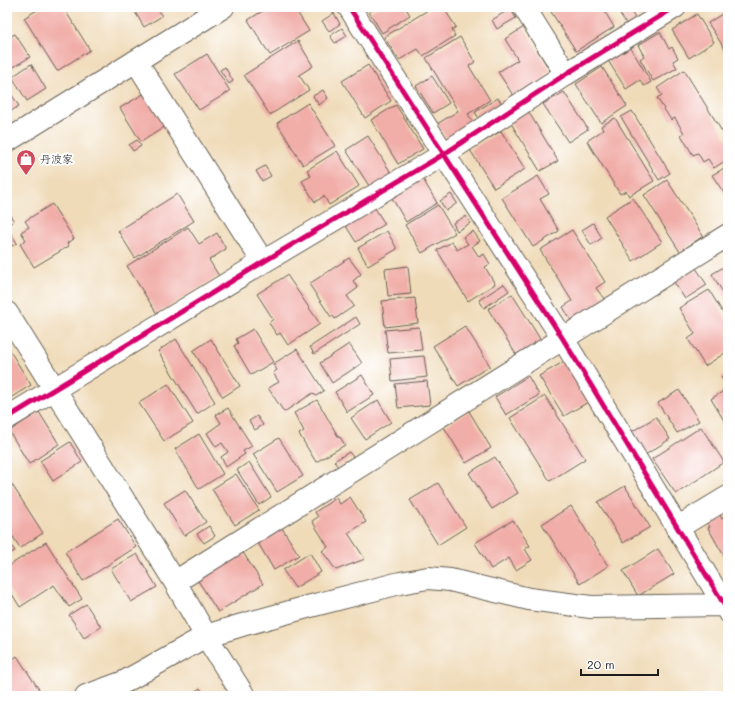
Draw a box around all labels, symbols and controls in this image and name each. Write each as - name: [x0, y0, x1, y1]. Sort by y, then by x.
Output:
- shop icon: 丹波家: [15, 148, 37, 176]
- place label: 丹波家: [40, 151, 73, 166]
- scale bar: [581, 651, 658, 677]
- text: 20 m: [587, 656, 615, 672]

